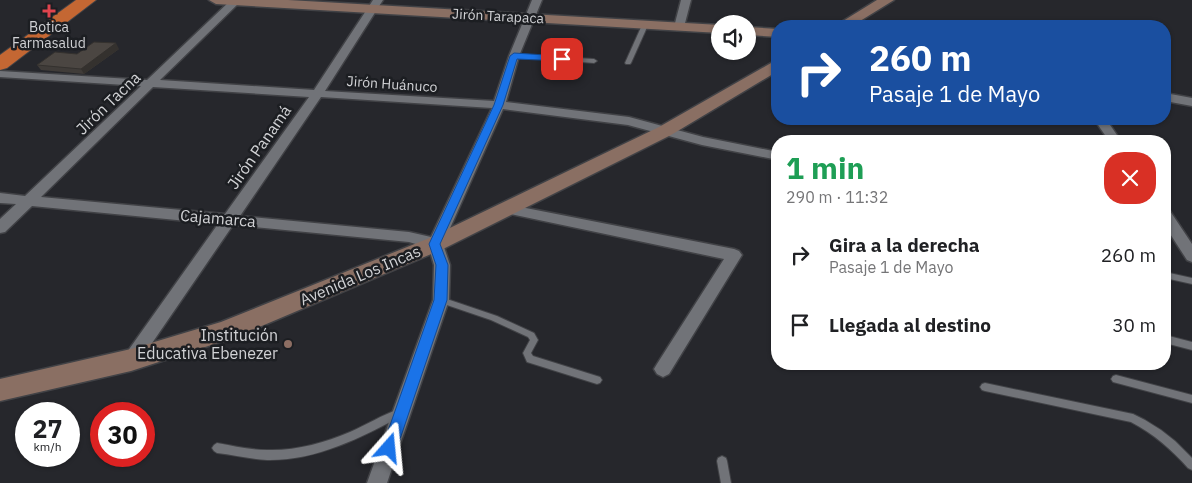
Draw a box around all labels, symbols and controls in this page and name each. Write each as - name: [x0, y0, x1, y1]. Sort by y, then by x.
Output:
- marker: Botica Farmasalud: [43, 5, 55, 17]
- street label: Jirón Tarapaca: [452, 5, 545, 27]
- map controls: [711, 15, 756, 60]
- button: sound: [711, 15, 756, 60]
- place label: Botica Farmasalud: [12, 18, 86, 52]
- text: 260 m: [869, 35, 972, 81]
- pin: [541, 38, 583, 80]
- icon: right: [786, 40, 851, 105]
- icon: arrive: [548, 45, 576, 73]
- street label: Jirón Tacna: [72, 67, 145, 139]
- street label: Jirón Huánuco: [346, 72, 438, 96]
- text: Pasaje 1 de Mayo: [869, 79, 1040, 108]
- street label: Jirón Panamá: [223, 101, 296, 193]
- text: 1 min: [786, 148, 864, 187]
- button: close: [1104, 152, 1156, 204]
- text: 290 m · 11:32: [786, 187, 888, 207]
- street label: Cajamarca: [179, 205, 257, 231]
- text: Gira a la derecha: [829, 233, 980, 257]
- street label: Avenida Los Incas: [297, 241, 423, 309]
- icon: right: [786, 241, 814, 269]
- text: 260 m: [1101, 243, 1156, 267]
- text: Pasaje 1 de Mayo: [829, 257, 954, 277]
- icon: arrive: [786, 311, 814, 339]
- text: Llegada al destino: [829, 313, 991, 337]
- text: 30 m: [1112, 313, 1156, 337]
- place label: Institución Educativa Ebenezer: [137, 325, 278, 363]
- marker: Institución Educativa Ebenezer: [282, 338, 294, 350]
- speed limit sign: 30: [90, 402, 155, 467]
- text: 27: [32, 412, 63, 445]
- position arrow: [362, 421, 414, 473]
- text: km/h: [33, 439, 62, 454]

